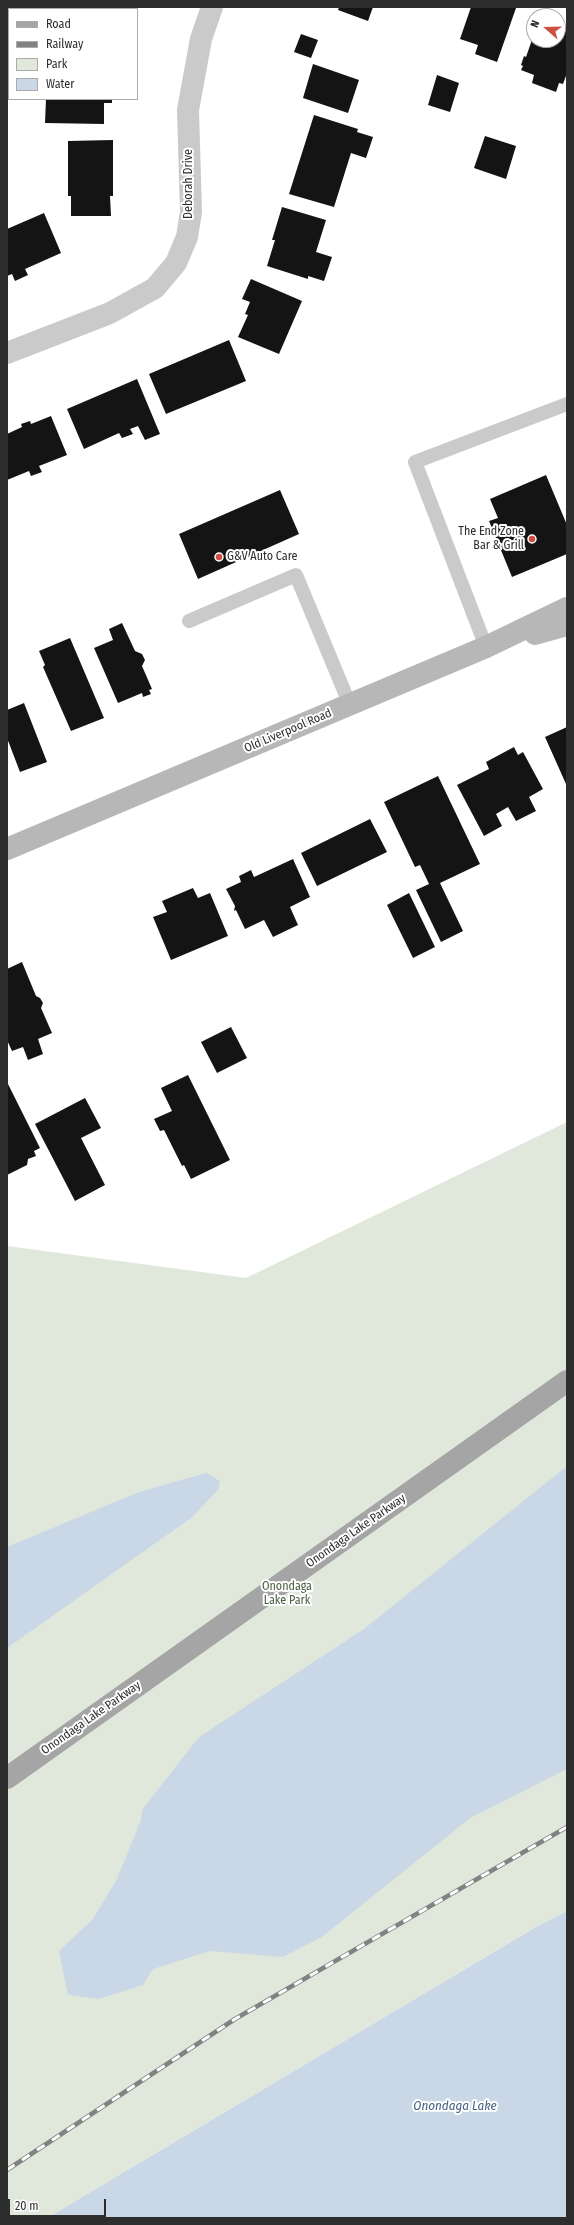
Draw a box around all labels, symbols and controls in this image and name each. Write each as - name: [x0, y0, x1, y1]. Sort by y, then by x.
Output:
- legend: [8, 8, 138, 100]
- north arrow: [526, 8, 566, 48]
- text: Road: [46, 17, 71, 31]
- text: N: [528, 19, 542, 29]
- text: Railway: [46, 37, 83, 51]
- text: Park: [46, 57, 67, 71]
- text: Water: [46, 77, 74, 91]
- street label: Deborah Drive: [182, 149, 196, 219]
- place label: The End Zone Bar & Grill: [458, 525, 524, 553]
- marker: The End Zone Bar & Grill: [527, 534, 537, 544]
- place label: G&V Auto Care: [227, 550, 297, 564]
- marker: G&V Auto Care: [214, 552, 224, 562]
- street label: Old Liverpool Road: [242, 706, 334, 756]
- street label: Onondaga Lake Parkway: [303, 1491, 409, 1571]
- park label: Onondaga Lake Park: [262, 1580, 312, 1608]
- street label: Onondaga Lake Parkway: [38, 1678, 144, 1758]
- water label: Onondaga Lake: [413, 2098, 497, 2114]
- scale bar: [10, 2191, 108, 2217]
- text: 20 m: [15, 2199, 39, 2213]

